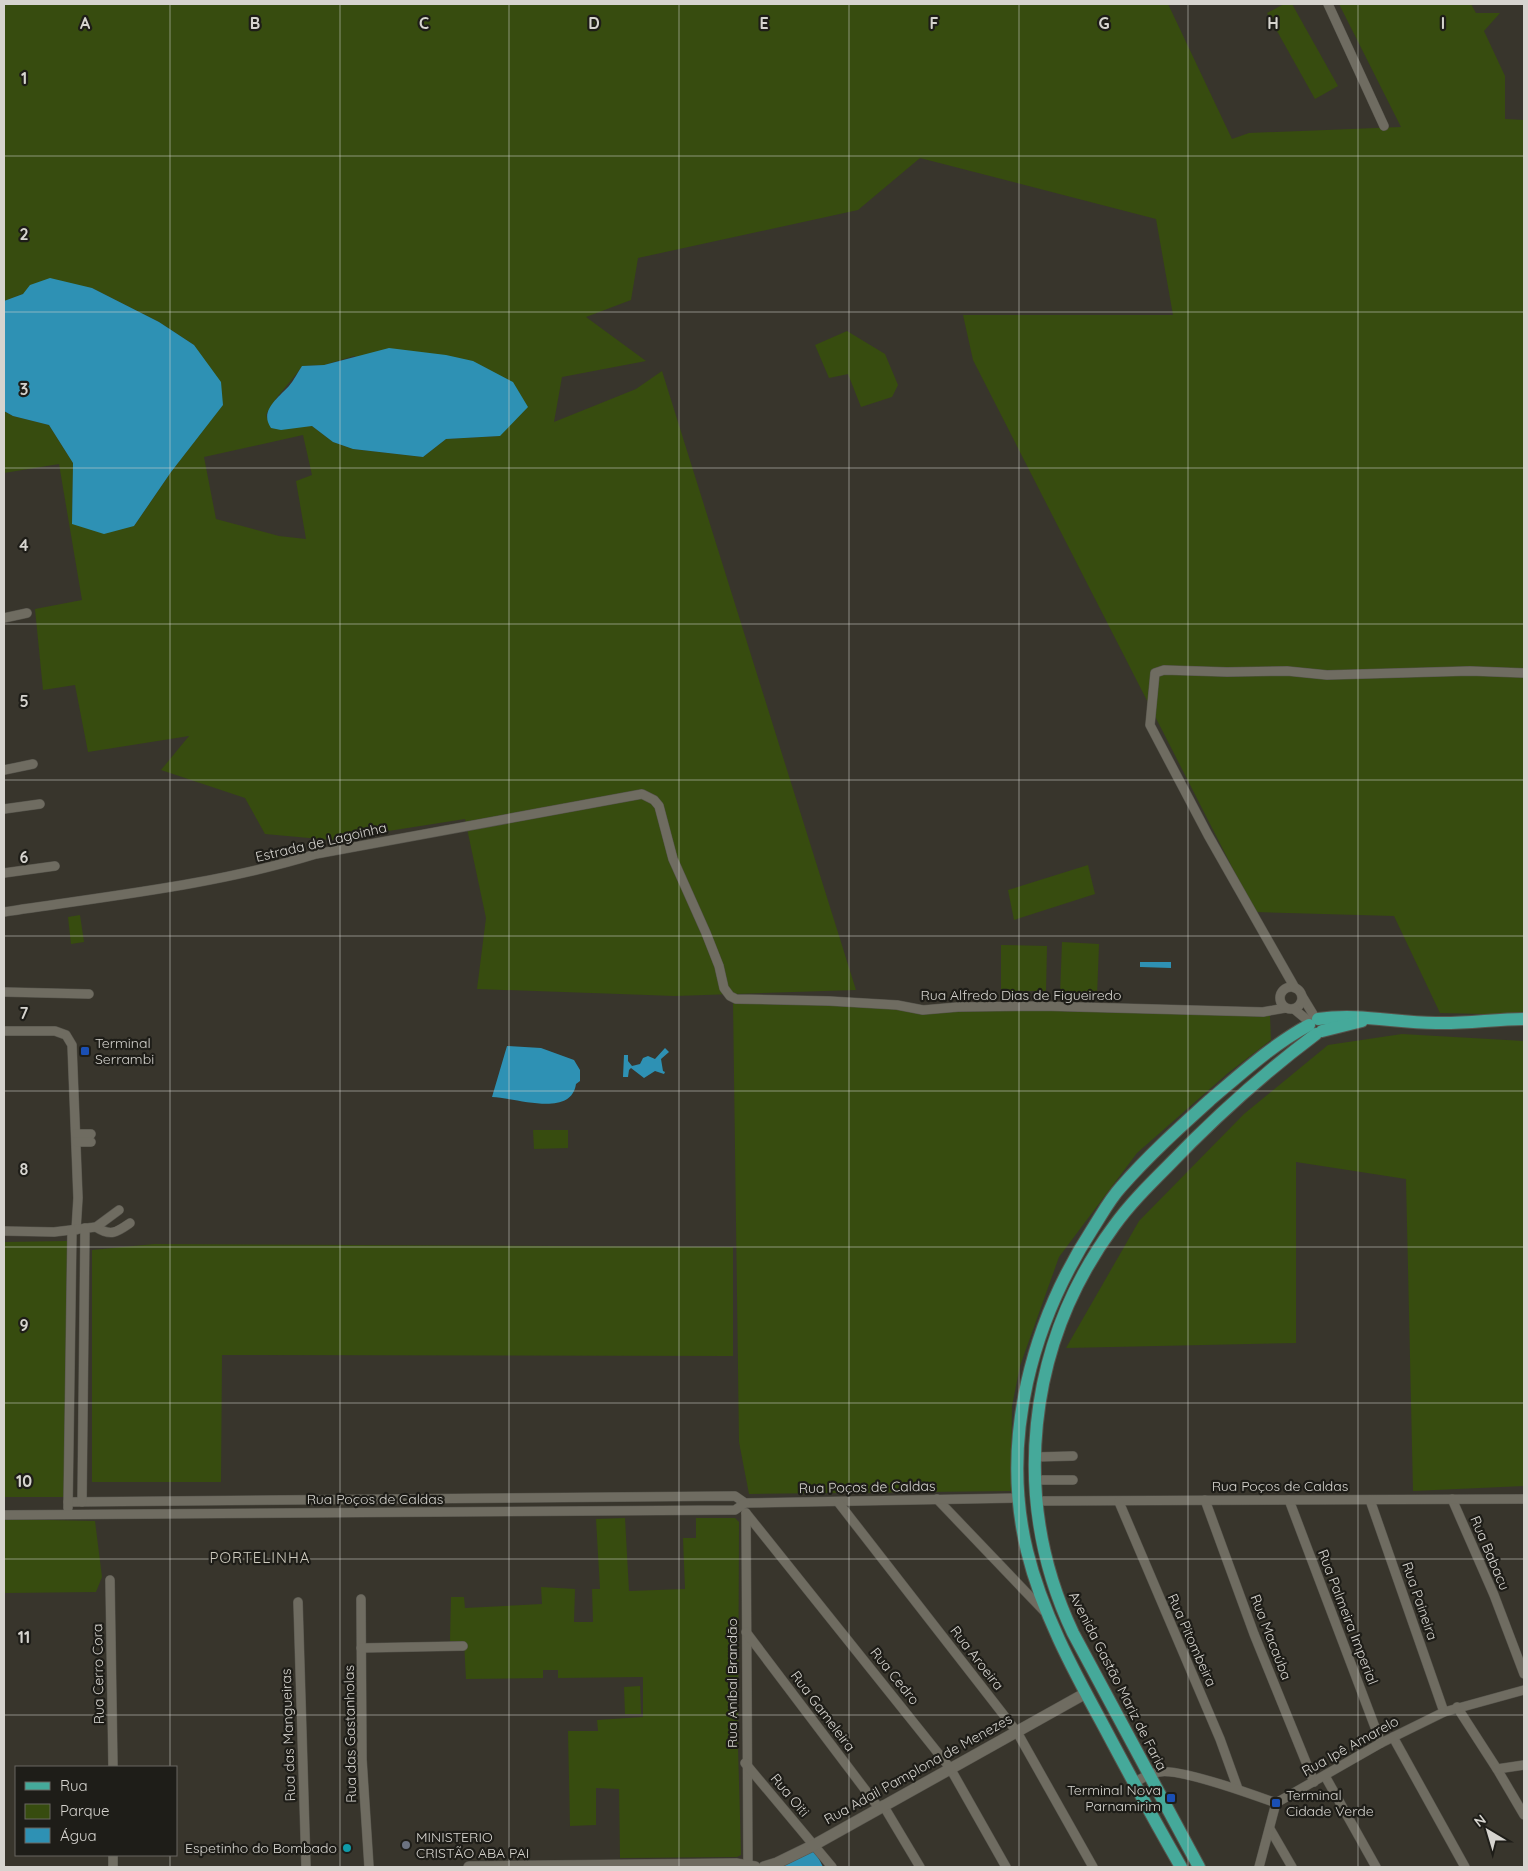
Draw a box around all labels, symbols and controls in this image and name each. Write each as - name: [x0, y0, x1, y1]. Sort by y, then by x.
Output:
- text: A: [80, 13, 91, 33]
- text: B: [250, 13, 260, 33]
- text: C: [419, 13, 429, 33]
- text: D: [588, 13, 600, 33]
- text: E: [759, 13, 769, 33]
- text: F: [930, 13, 939, 33]
- text: G: [1098, 13, 1110, 33]
- text: H: [1267, 13, 1279, 33]
- text: I: [1441, 13, 1445, 33]
- text: 1: [21, 68, 27, 88]
- text: 2: [19, 224, 29, 244]
- text: 3: [20, 379, 28, 399]
- text: 4: [19, 535, 29, 555]
- text: 5: [19, 691, 29, 711]
- street label: Estrada de Lagoinha: [254, 818, 388, 866]
- text: 6: [20, 847, 29, 867]
- street label: Rua Alfredo Dias de Figueiredo: [920, 986, 1122, 1004]
- text: 7: [20, 1003, 29, 1023]
- place label: Terminal Serrambi: [95, 1034, 154, 1068]
- marker: Terminal Serrambi: [79, 1045, 91, 1057]
- text: 8: [20, 1159, 29, 1179]
- text: 9: [19, 1315, 29, 1335]
- text: 10: [16, 1471, 32, 1491]
- street label: Rua Poços de Caldas: [798, 1477, 936, 1497]
- street label: Rua Poços de Caldas: [1212, 1477, 1348, 1495]
- street label: Rua Poços de Caldas: [307, 1490, 443, 1508]
- street label: Rua Babacu: [1466, 1513, 1514, 1593]
- street label: Rua Palmeira Imperial: [1314, 1547, 1382, 1687]
- district label: PORTELINHA: [210, 1548, 311, 1567]
- street label: Rua Paineira: [1398, 1559, 1442, 1643]
- street label: Avenida Gastão Mariz de Faria: [1065, 1588, 1171, 1774]
- street label: Rua Pitombeira: [1163, 1591, 1221, 1689]
- street label: Rua Macaúba: [1246, 1592, 1296, 1682]
- street label: Rua Aníbal Brandão: [723, 1618, 741, 1748]
- street label: Rua Aroeira: [946, 1622, 1008, 1694]
- street label: Rua Cerro Cora: [88, 1624, 108, 1724]
- text: 11: [18, 1627, 30, 1647]
- street label: Rua Cedro: [866, 1644, 924, 1708]
- street label: Rua das Gastanholas: [340, 1665, 360, 1803]
- street label: Rua Gameleira: [787, 1667, 859, 1755]
- street label: Rua das Mangueiras: [277, 1668, 299, 1802]
- street label: Rua Adail Pamplona de Menezes: [821, 1710, 1015, 1828]
- street label: Rua Ipê Amarelo: [1298, 1712, 1402, 1780]
- legend: [15, 1766, 178, 1856]
- street label: Rua Oiti: [767, 1770, 813, 1820]
- text: Rua: [60, 1776, 88, 1795]
- place label: Terminal Nova Parnamirim: [1067, 1781, 1161, 1815]
- place label: Terminal Cidade Verde: [1286, 1786, 1374, 1820]
- marker: Terminal Nova Parnamirim: [1165, 1792, 1177, 1804]
- marker: Terminal Cidade Verde: [1270, 1797, 1282, 1809]
- text: Parque: [60, 1801, 110, 1820]
- north arrow: [1463, 1806, 1513, 1856]
- text: N: [1470, 1810, 1490, 1831]
- text: Água: [60, 1826, 97, 1845]
- place label: MINISTERIO CRISTÃO ABA PAI: [416, 1828, 529, 1862]
- place label: Espetinho do Bombado: [185, 1839, 337, 1857]
- marker: MINISTERIO CRISTÃO ABA PAI: [400, 1839, 412, 1851]
- marker: Espetinho do Bombado: [341, 1842, 353, 1854]

